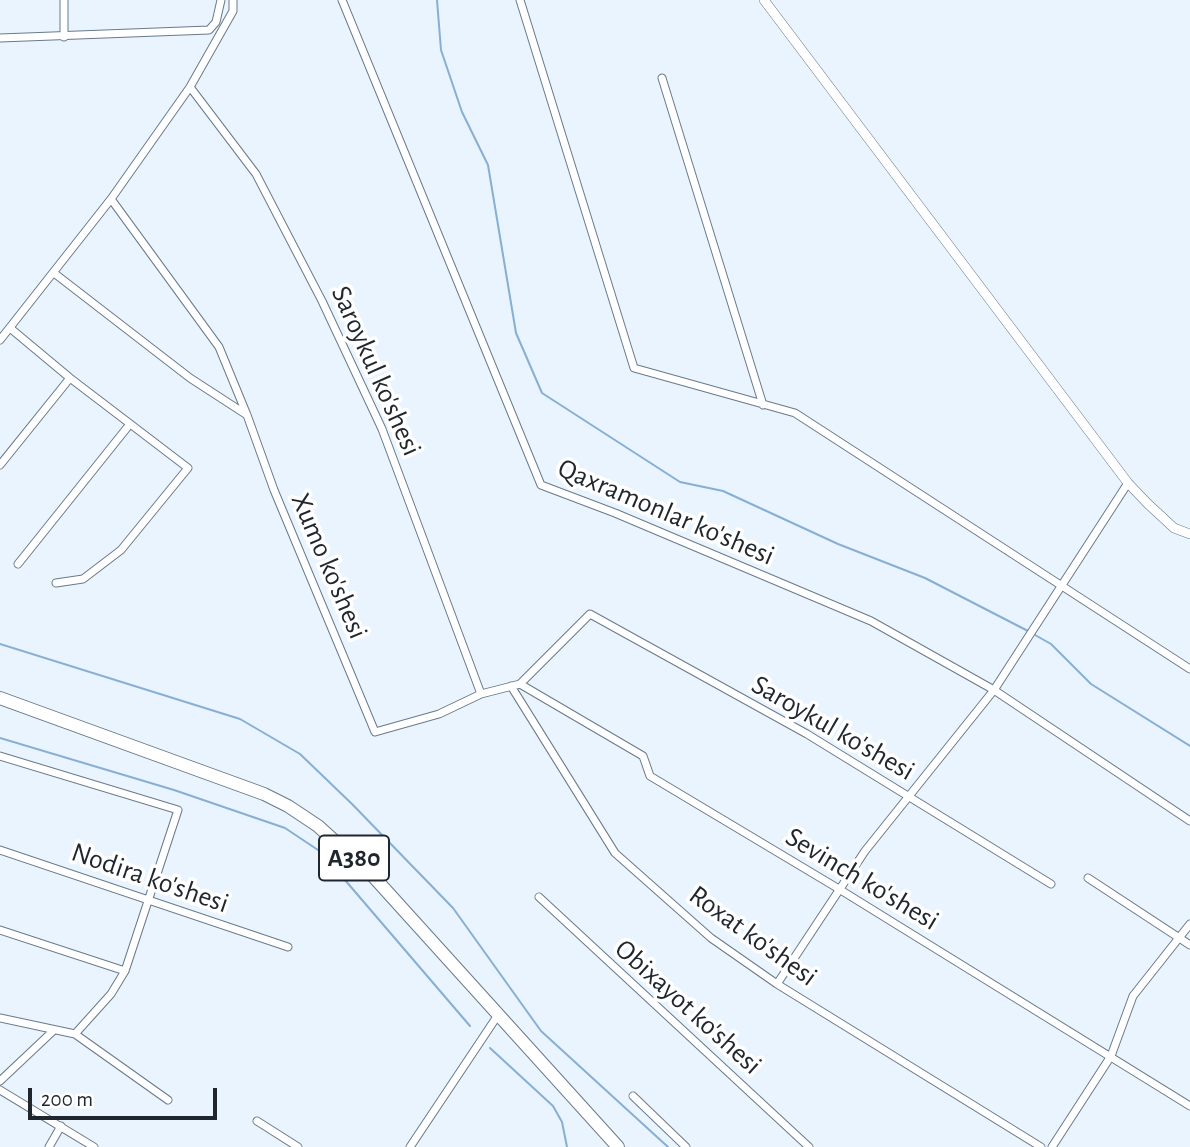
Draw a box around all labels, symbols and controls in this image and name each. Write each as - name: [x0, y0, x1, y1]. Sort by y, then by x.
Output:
- street label: Saroykul ko'shesi: [324, 281, 428, 461]
- street label: Qaxramonlar ko'shesi: [553, 451, 779, 573]
- street label: Xumo ko'shesi: [283, 488, 375, 644]
- street label: Saroykul ko'shesi: [746, 668, 920, 788]
- street label: Sevinch ko'shesi: [779, 820, 945, 938]
- street label: Nodira ko'shesi: [67, 835, 233, 921]
- road number: A380: [319, 836, 389, 880]
- street label: Roxat ko'shesi: [682, 878, 824, 994]
- street label: Obixayot ko'shesi: [608, 932, 768, 1082]
- scale bar: [32, 1074, 220, 1118]
- text: 200 m: [41, 1089, 93, 1110]

